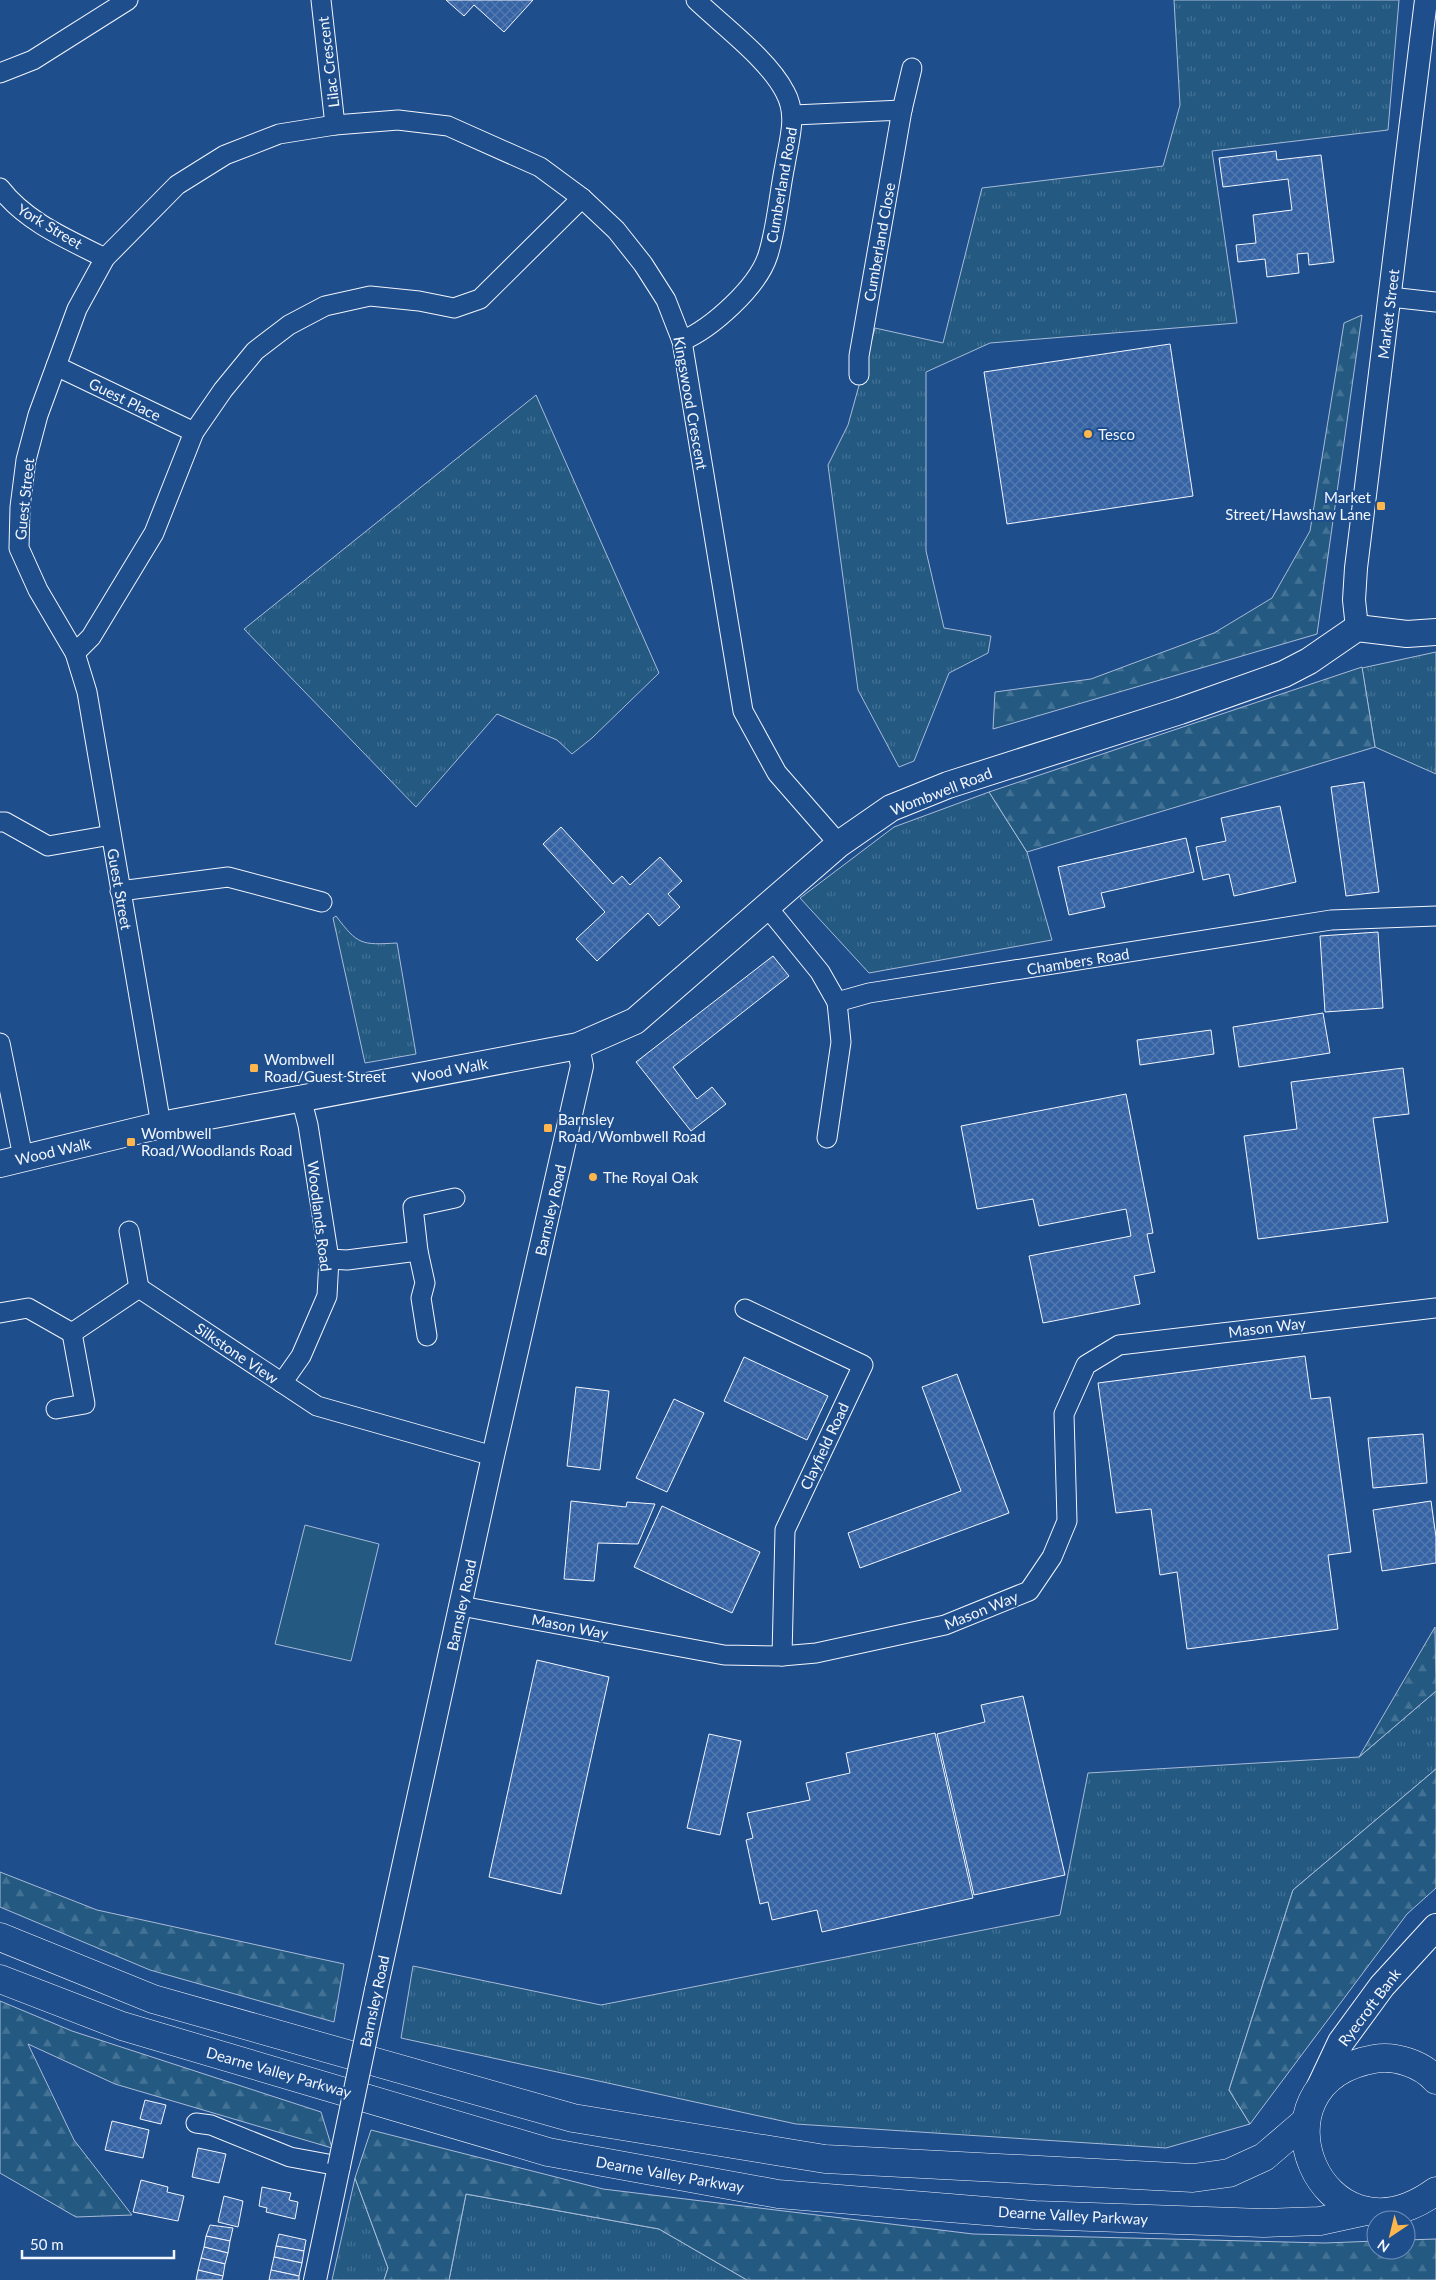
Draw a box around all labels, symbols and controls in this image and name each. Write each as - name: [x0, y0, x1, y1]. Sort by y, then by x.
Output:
- street label: Lilac Crescent: [313, 15, 343, 108]
- street label: Cumberland Road: [762, 126, 800, 244]
- street label: Cumberland Close: [860, 181, 898, 303]
- street label: York Street: [14, 200, 86, 253]
- street label: Market Street: [1374, 267, 1403, 360]
- street label: Kingswood Crescent: [670, 335, 712, 472]
- street label: Guest Place: [86, 374, 164, 424]
- place label: Tesco: [1098, 425, 1135, 443]
- marker: Tesco: [1082, 428, 1094, 440]
- street label: Guest Street: [11, 457, 37, 541]
- place label: Market Street/Hawshaw Lane: [1225, 488, 1372, 523]
- marker: Market Street/Hawshaw Lane: [1375, 500, 1387, 512]
- street label: Wombwell Road: [888, 763, 994, 819]
- street label: Guest Street: [104, 847, 136, 932]
- street label: Chambers Road: [1025, 944, 1131, 978]
- place label: Wombwell Road/Guest Street: [264, 1050, 387, 1085]
- street label: Wood Walk: [410, 1054, 490, 1086]
- marker: Wombwell Road/Guest Street: [248, 1062, 260, 1074]
- place label: Barnsley Road/Wombwell Road: [558, 1110, 706, 1145]
- marker: Barnsley Road/Wombwell Road: [542, 1122, 554, 1134]
- place label: Wombwell Road/Woodlands Road: [141, 1124, 293, 1159]
- street label: Wood Walk: [13, 1133, 93, 1168]
- marker: Wombwell Road/Woodlands Road: [125, 1136, 137, 1148]
- street label: Woodlands Road: [304, 1160, 336, 1272]
- street label: Barnsley Road: [531, 1163, 569, 1257]
- place label: The Royal Oak: [603, 1168, 699, 1186]
- marker: The Royal Oak: [587, 1171, 599, 1183]
- street label: Mason Way: [1227, 1313, 1307, 1341]
- street label: Silkstone View: [192, 1319, 282, 1387]
- street label: Clayfield Road: [796, 1400, 852, 1492]
- street label: Barnsley Road: [443, 1558, 479, 1652]
- street label: Mason Way: [942, 1587, 1021, 1633]
- street label: Mason Way: [530, 1610, 610, 1642]
- street label: Barnsley Road: [356, 1954, 392, 2048]
- street label: Ryecroft Bank: [1334, 1964, 1404, 2049]
- street label: Dearne Valley Parkway: [204, 2043, 354, 2101]
- street label: Dearne Valley Parkway: [594, 2152, 746, 2196]
- street label: Dearne Valley Parkway: [998, 2202, 1149, 2228]
- north arrow: [1366, 2210, 1416, 2260]
- scale bar: [22, 2228, 175, 2260]
- text: 50 m: [30, 2235, 64, 2253]
- text: N: [1374, 2236, 1393, 2256]

